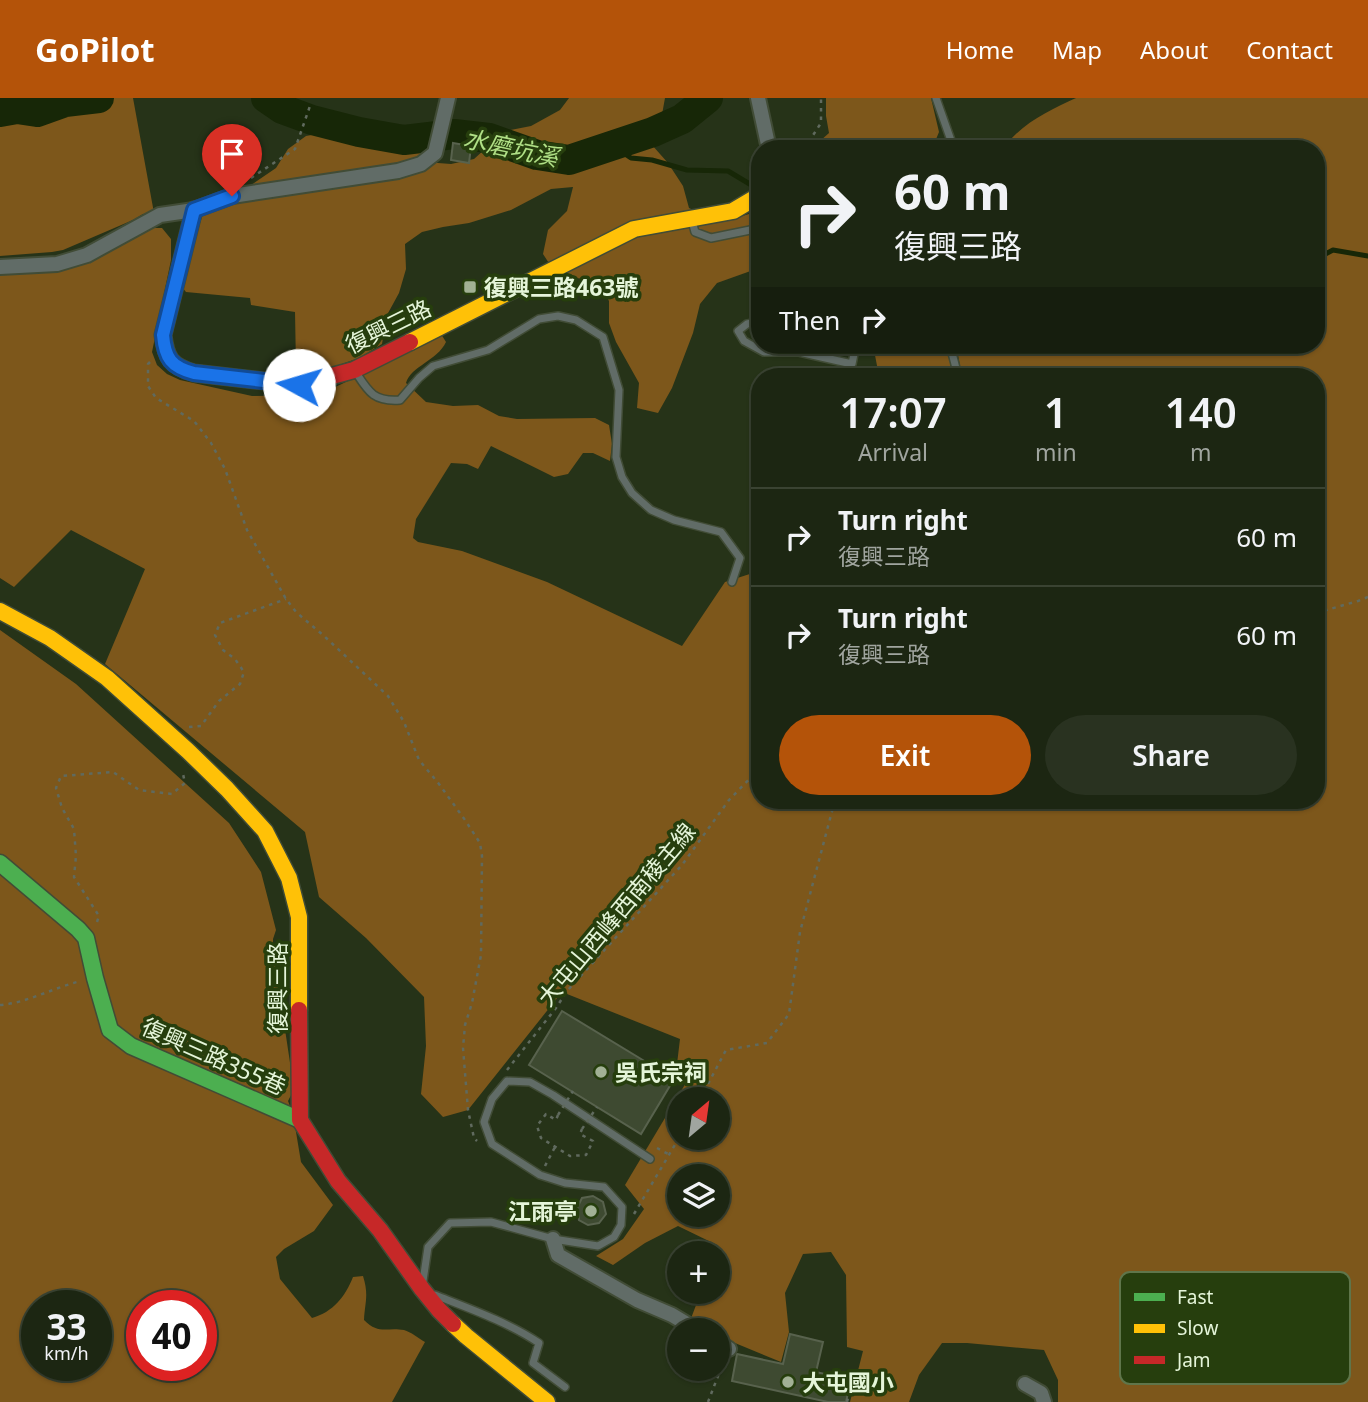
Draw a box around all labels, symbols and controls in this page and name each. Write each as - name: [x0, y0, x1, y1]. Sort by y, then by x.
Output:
- text: GoPilot: [35, 27, 155, 72]
- text: Home: [946, 33, 1014, 66]
- text: Map: [1052, 33, 1102, 66]
- text: About: [1140, 33, 1208, 66]
- text: Contact: [1246, 33, 1333, 66]
- water label: 水磨坑溪: [461, 121, 564, 174]
- pin: [202, 124, 262, 196]
- icon: arrive: [213, 135, 251, 173]
- text: 60 m: [894, 158, 1011, 224]
- icon: right: [779, 168, 870, 259]
- text: 復興三路: [894, 224, 1022, 267]
- place label: 復興三路463號: [484, 271, 638, 303]
- marker: 復興三路463號: [462, 279, 478, 295]
- street label: 復興三路: [340, 291, 436, 361]
- icon: right: [854, 301, 892, 339]
- text: Then: [779, 302, 840, 338]
- position arrow: [262, 348, 336, 422]
- text: 17:07: [839, 383, 947, 440]
- text: 1: [1044, 383, 1068, 440]
- text: 140: [1165, 383, 1237, 440]
- text: Arrival: [858, 436, 928, 468]
- text: min: [1035, 436, 1077, 468]
- text: m: [1190, 436, 1212, 468]
- text: Turn right: [838, 502, 968, 538]
- icon: right: [779, 518, 817, 556]
- text: 60 m: [1236, 519, 1297, 555]
- text: 復興三路: [838, 540, 930, 572]
- text: Turn right: [838, 600, 968, 636]
- icon: right: [779, 616, 817, 654]
- text: 60 m: [1236, 617, 1297, 653]
- text: 復興三路: [838, 638, 930, 670]
- button: Exit: [779, 715, 1031, 795]
- button: Share: [1045, 715, 1297, 795]
- street label: 大屯山西峰西南稜主線: [530, 816, 702, 1012]
- street label: 復興三路: [261, 942, 293, 1034]
- street label: 復興三路355巷: [137, 1010, 291, 1102]
- place label: 吳氏宗祠: [615, 1056, 707, 1088]
- marker: 吳氏宗祠: [593, 1064, 609, 1080]
- north arrow: [667, 1087, 730, 1150]
- map controls: [667, 1087, 730, 1381]
- button: layers: [667, 1164, 730, 1227]
- place label: 江雨亭: [508, 1195, 577, 1227]
- marker: 江雨亭: [583, 1203, 599, 1219]
- button: +: [667, 1241, 730, 1304]
- legend: [1120, 1272, 1350, 1384]
- text: Fast: [1177, 1284, 1214, 1310]
- speed limit sign: 40: [126, 1290, 217, 1381]
- text: 33: [46, 1303, 87, 1350]
- text: Slow: [1177, 1315, 1218, 1341]
- button: −: [667, 1318, 730, 1381]
- text: km/h: [44, 1341, 89, 1365]
- text: Jam: [1175, 1347, 1211, 1373]
- place label: 大屯國小: [802, 1366, 894, 1398]
- marker: 大屯國小: [780, 1374, 796, 1390]

